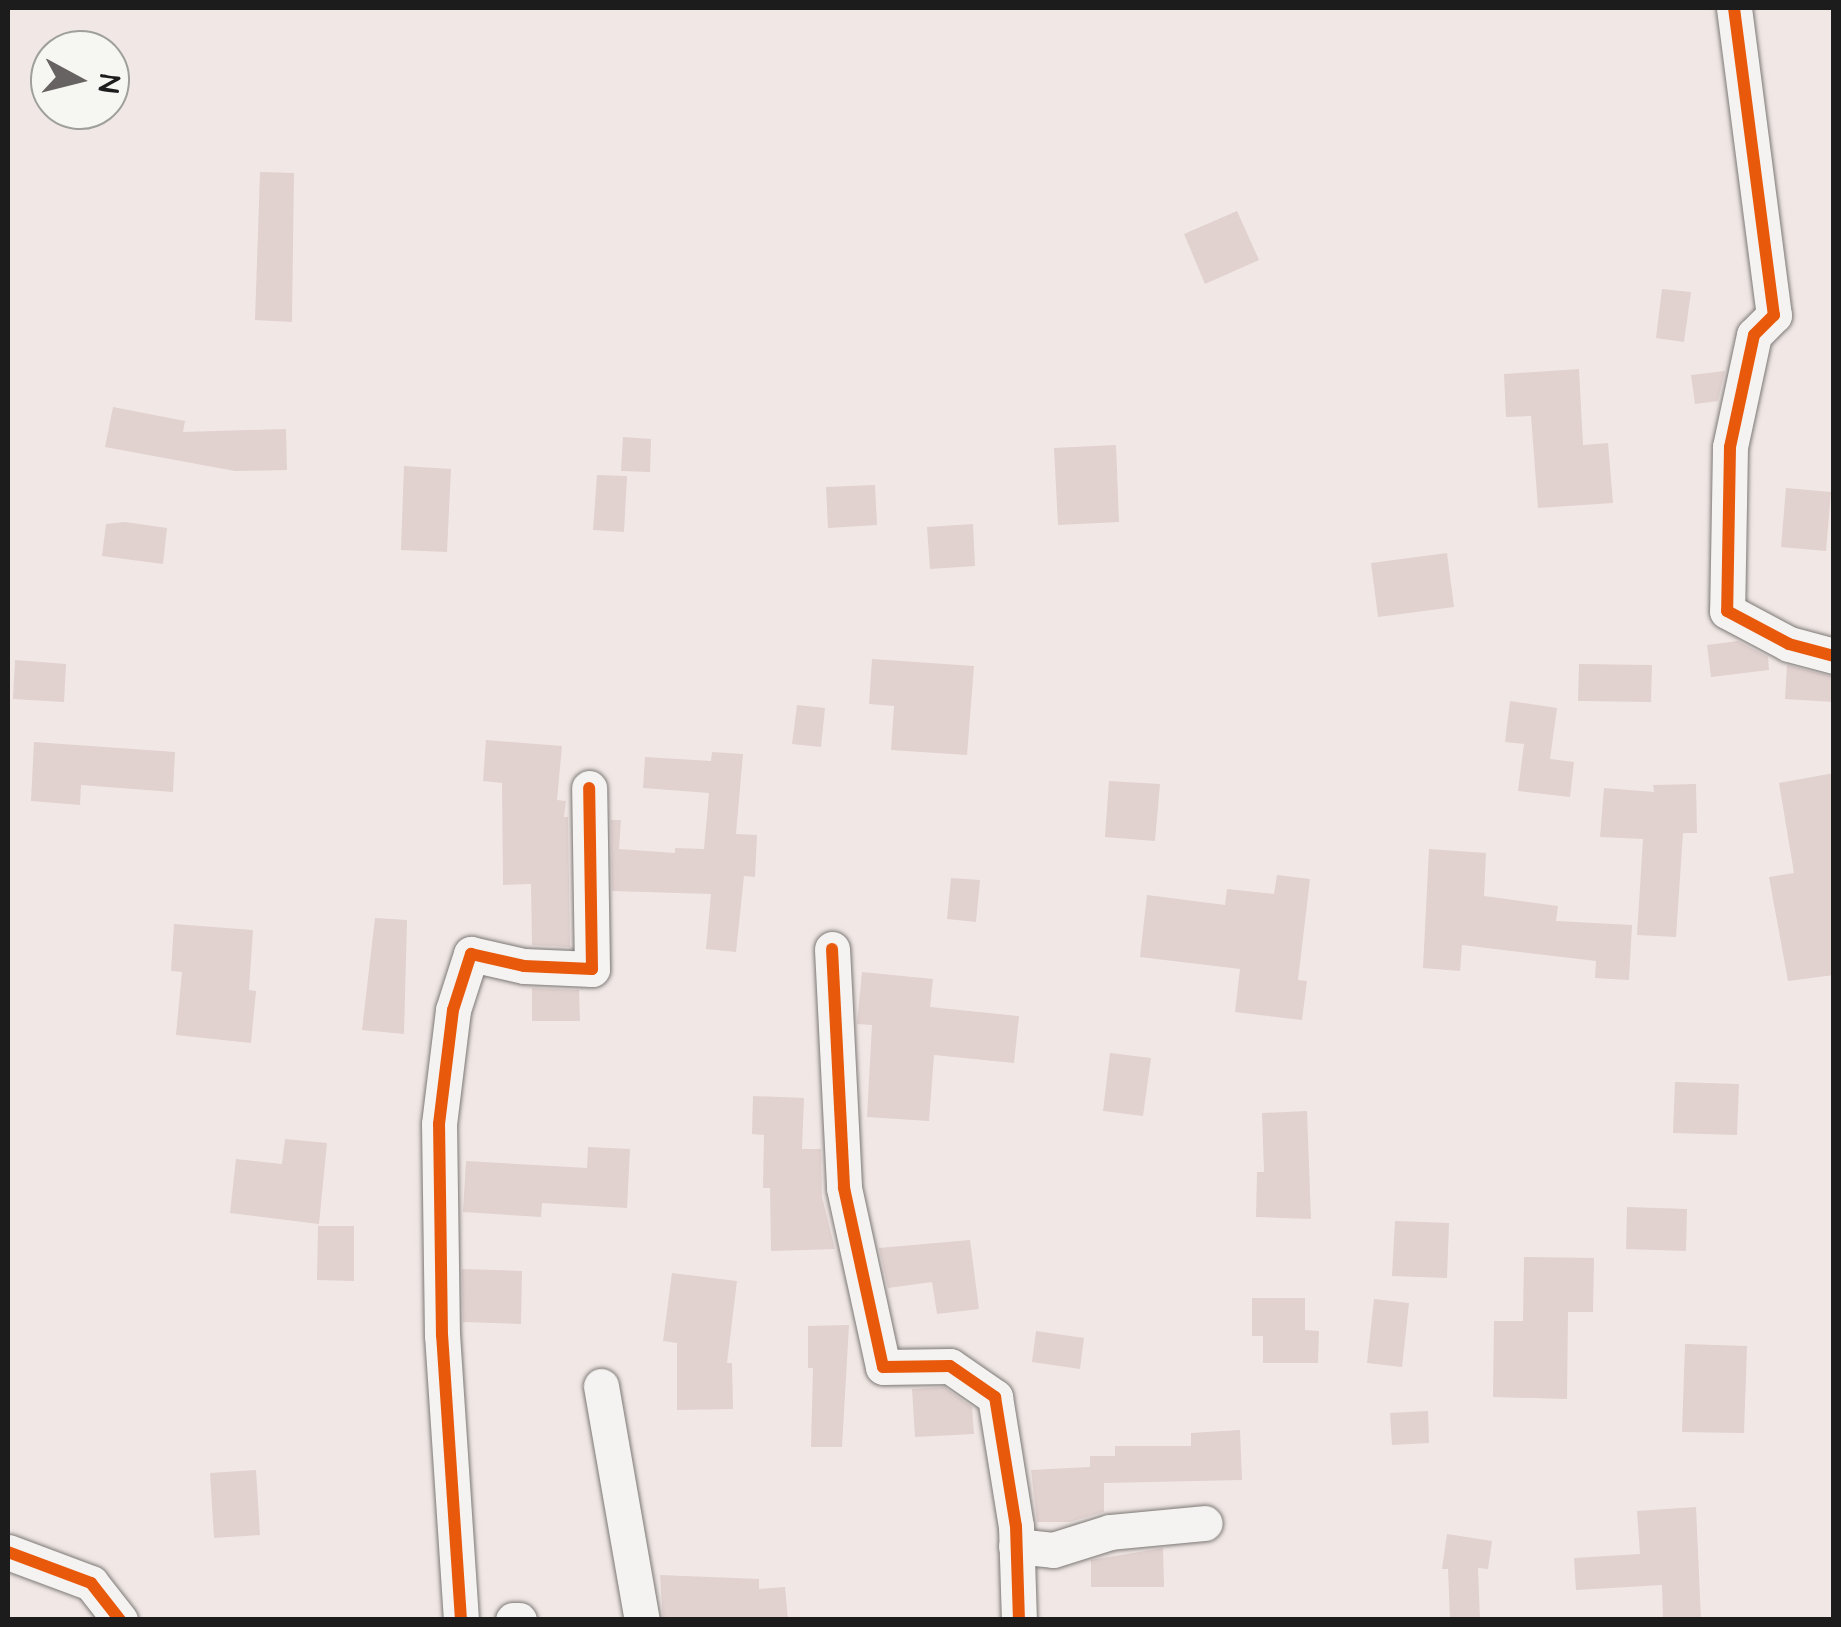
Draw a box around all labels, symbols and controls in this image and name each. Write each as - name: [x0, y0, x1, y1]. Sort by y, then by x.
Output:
- north arrow: [30, 30, 130, 130]
- text: N: [88, 72, 129, 95]

